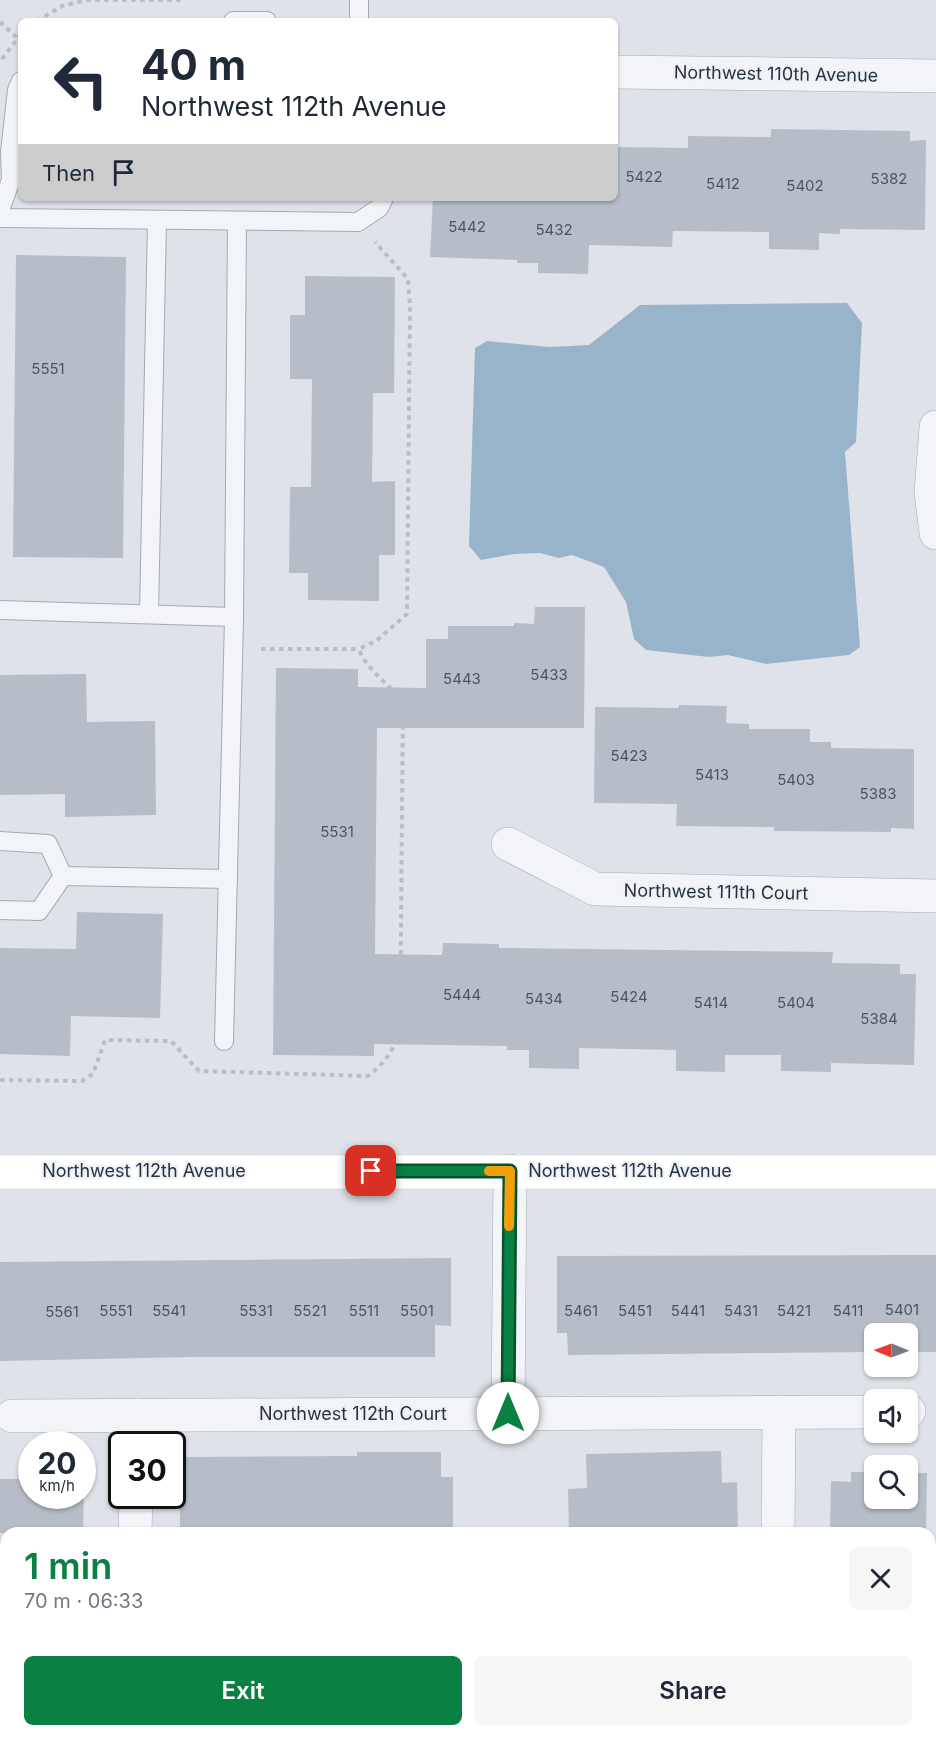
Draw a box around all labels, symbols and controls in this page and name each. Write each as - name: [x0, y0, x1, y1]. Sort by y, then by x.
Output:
- text: 40 m: [141, 39, 246, 90]
- icon: left: [42, 42, 120, 120]
- street label: Northwest 110th Avenue: [674, 61, 878, 86]
- text: Northwest 112th Avenue: [141, 90, 447, 123]
- icon: arrive: [107, 156, 140, 189]
- text: Then: [42, 160, 95, 186]
- house number: 5422: [625, 167, 663, 186]
- house number: 5382: [871, 169, 907, 188]
- house number: 5412: [706, 174, 740, 193]
- house number: 5402: [786, 176, 824, 195]
- house number: 5442: [448, 217, 486, 236]
- house number: 5432: [535, 220, 573, 239]
- house number: 5551: [31, 359, 65, 378]
- house number: 5433: [530, 665, 568, 684]
- house number: 5443: [443, 669, 481, 688]
- house number: 5423: [610, 746, 648, 765]
- house number: 5413: [695, 765, 729, 784]
- house number: 5403: [777, 770, 815, 789]
- house number: 5383: [860, 784, 896, 803]
- house number: 5531: [320, 822, 354, 841]
- street label: Northwest 111th Court: [624, 879, 809, 904]
- house number: 5444: [443, 985, 481, 1004]
- house number: 5424: [610, 987, 648, 1006]
- house number: 5434: [525, 989, 563, 1008]
- house number: 5414: [694, 993, 728, 1012]
- house number: 5404: [777, 993, 815, 1012]
- house number: 5384: [860, 1009, 898, 1028]
- pin: [345, 1145, 396, 1196]
- icon: arrive: [354, 1154, 387, 1187]
- street label: Northwest 112th Avenue: [42, 1160, 246, 1181]
- street label: Northwest 112th Avenue: [528, 1160, 732, 1181]
- house number: 5401: [885, 1300, 919, 1319]
- house number: 5551: [99, 1301, 133, 1320]
- house number: 5541: [152, 1301, 186, 1320]
- house number: 5531: [239, 1301, 273, 1320]
- house number: 5521: [293, 1301, 327, 1320]
- house number: 5511: [349, 1301, 379, 1320]
- house number: 5501: [400, 1301, 434, 1320]
- house number: 5461: [564, 1301, 598, 1320]
- house number: 5451: [618, 1301, 652, 1320]
- house number: 5441: [671, 1301, 705, 1320]
- house number: 5431: [724, 1301, 758, 1320]
- house number: 5421: [777, 1301, 811, 1320]
- house number: 5411: [833, 1301, 863, 1320]
- house number: 5561: [45, 1302, 79, 1321]
- north arrow: [864, 1323, 918, 1377]
- map controls: [864, 1323, 918, 1509]
- position arrow: [476, 1381, 540, 1445]
- button: sound: [864, 1389, 918, 1443]
- street label: Northwest 112th Court: [259, 1403, 447, 1424]
- speed limit sign: 30: [108, 1431, 186, 1509]
- text: 20: [37, 1445, 77, 1481]
- button: search: [864, 1455, 918, 1509]
- text: km/h: [39, 1476, 75, 1495]
- text: 1 min: [24, 1544, 112, 1588]
- button: close: [849, 1547, 912, 1610]
- text: 70 m · 06:33: [24, 1589, 143, 1613]
- button: Exit: [24, 1656, 462, 1725]
- button: Share: [474, 1656, 912, 1725]

